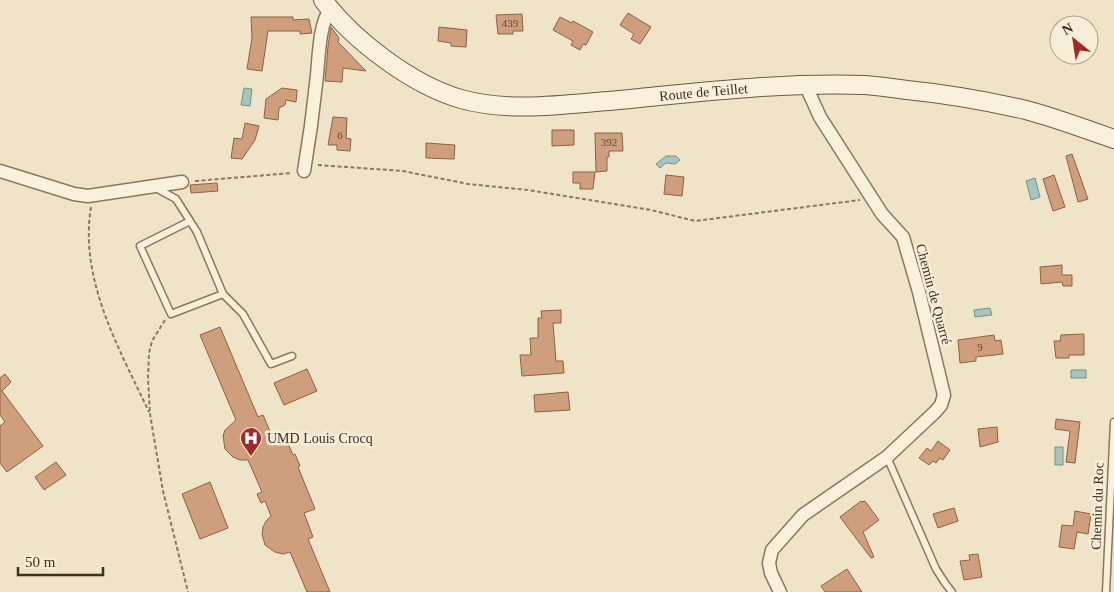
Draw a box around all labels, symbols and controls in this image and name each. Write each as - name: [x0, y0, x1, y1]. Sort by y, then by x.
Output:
- north arrow: [1049, 15, 1099, 65]
- house number: 439: [502, 17, 519, 29]
- text: N: [1060, 20, 1076, 38]
- street label: Route de Teillet: [659, 81, 749, 104]
- house number: 6: [337, 129, 343, 141]
- house number: 392: [601, 136, 617, 148]
- street label: Chemin de Quarré: [913, 242, 954, 346]
- house number: 9: [977, 341, 983, 353]
- hospital icon: UMD Louis Crocq: [239, 426, 263, 457]
- place label: UMD Louis Crocq: [267, 431, 373, 446]
- street label: Chemin du Roc: [1088, 462, 1107, 550]
- scale bar: [18, 544, 102, 576]
- text: 50 m: [25, 554, 56, 570]

